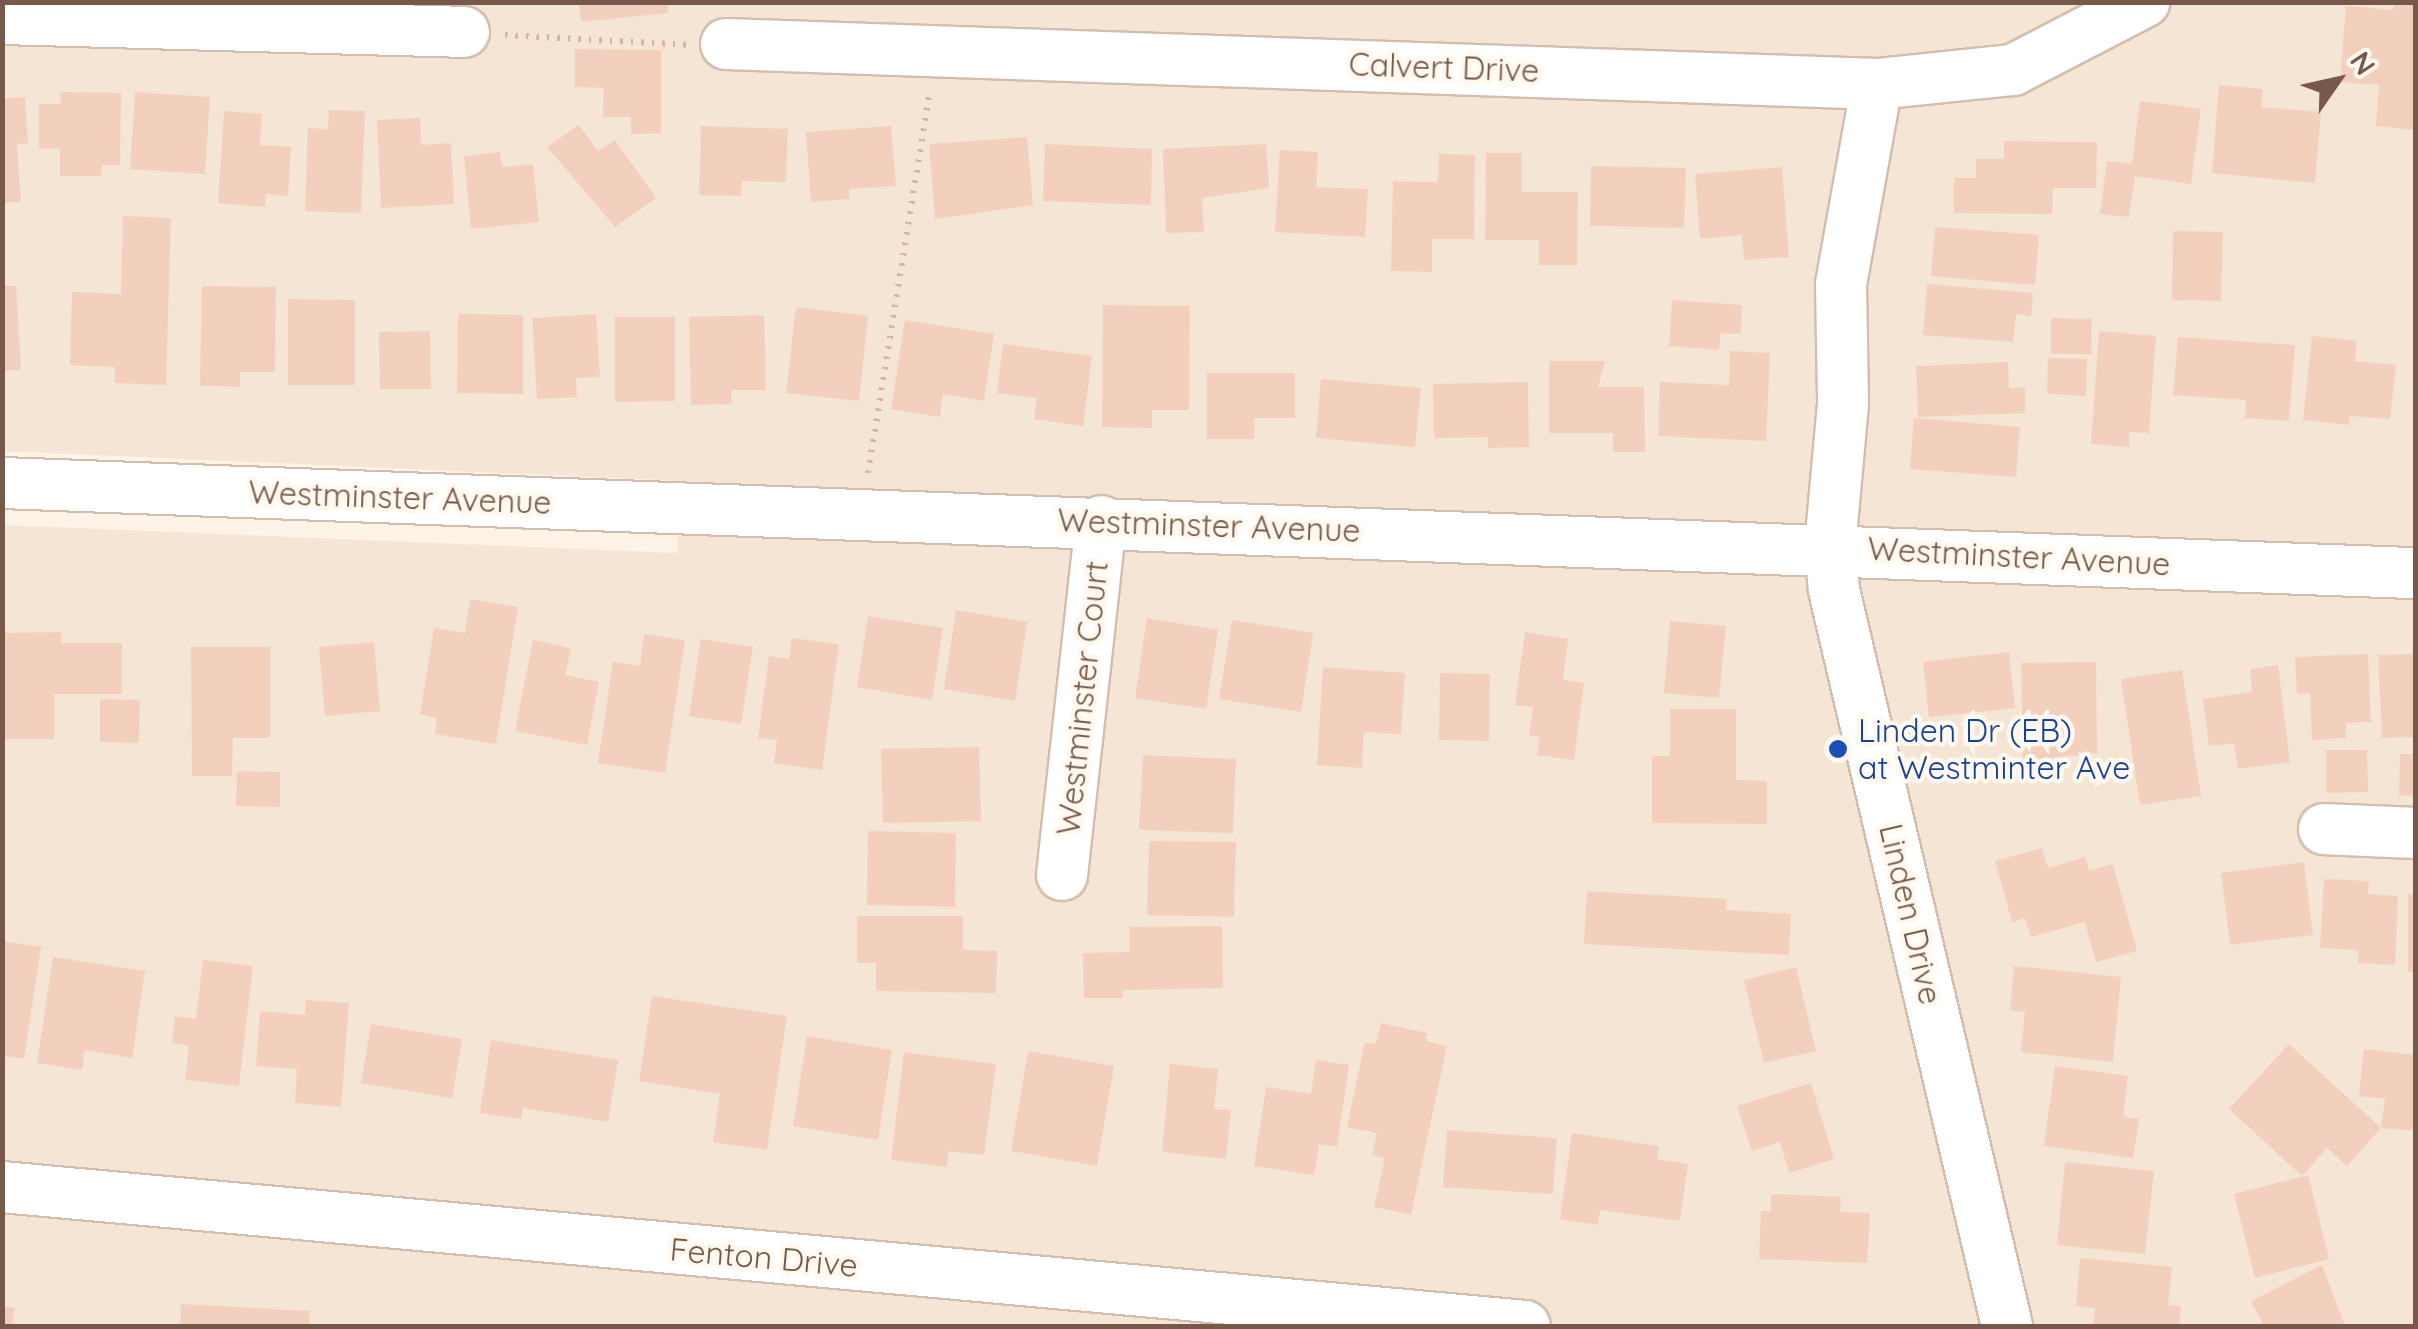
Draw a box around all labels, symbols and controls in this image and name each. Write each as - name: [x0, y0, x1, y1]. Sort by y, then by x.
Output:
- north arrow: [2288, 30, 2388, 130]
- street label: Calvert Drive: [1348, 44, 1540, 90]
- text: N: [2343, 45, 2384, 81]
- street label: Westminster Avenue: [248, 473, 552, 521]
- street label: Westminster Avenue: [1057, 501, 1361, 549]
- street label: Westminster Avenue: [1867, 529, 2171, 583]
- street label: Westminster Court: [1049, 559, 1115, 837]
- place label: Linden Dr (EB) at Westminter Ave: [1858, 712, 2130, 787]
- marker: Linden Dr (EB) at Westminter Ave: [1827, 738, 1849, 760]
- street label: Linden Drive: [1872, 820, 1950, 1008]
- street label: Fenton Drive: [668, 1230, 860, 1284]

